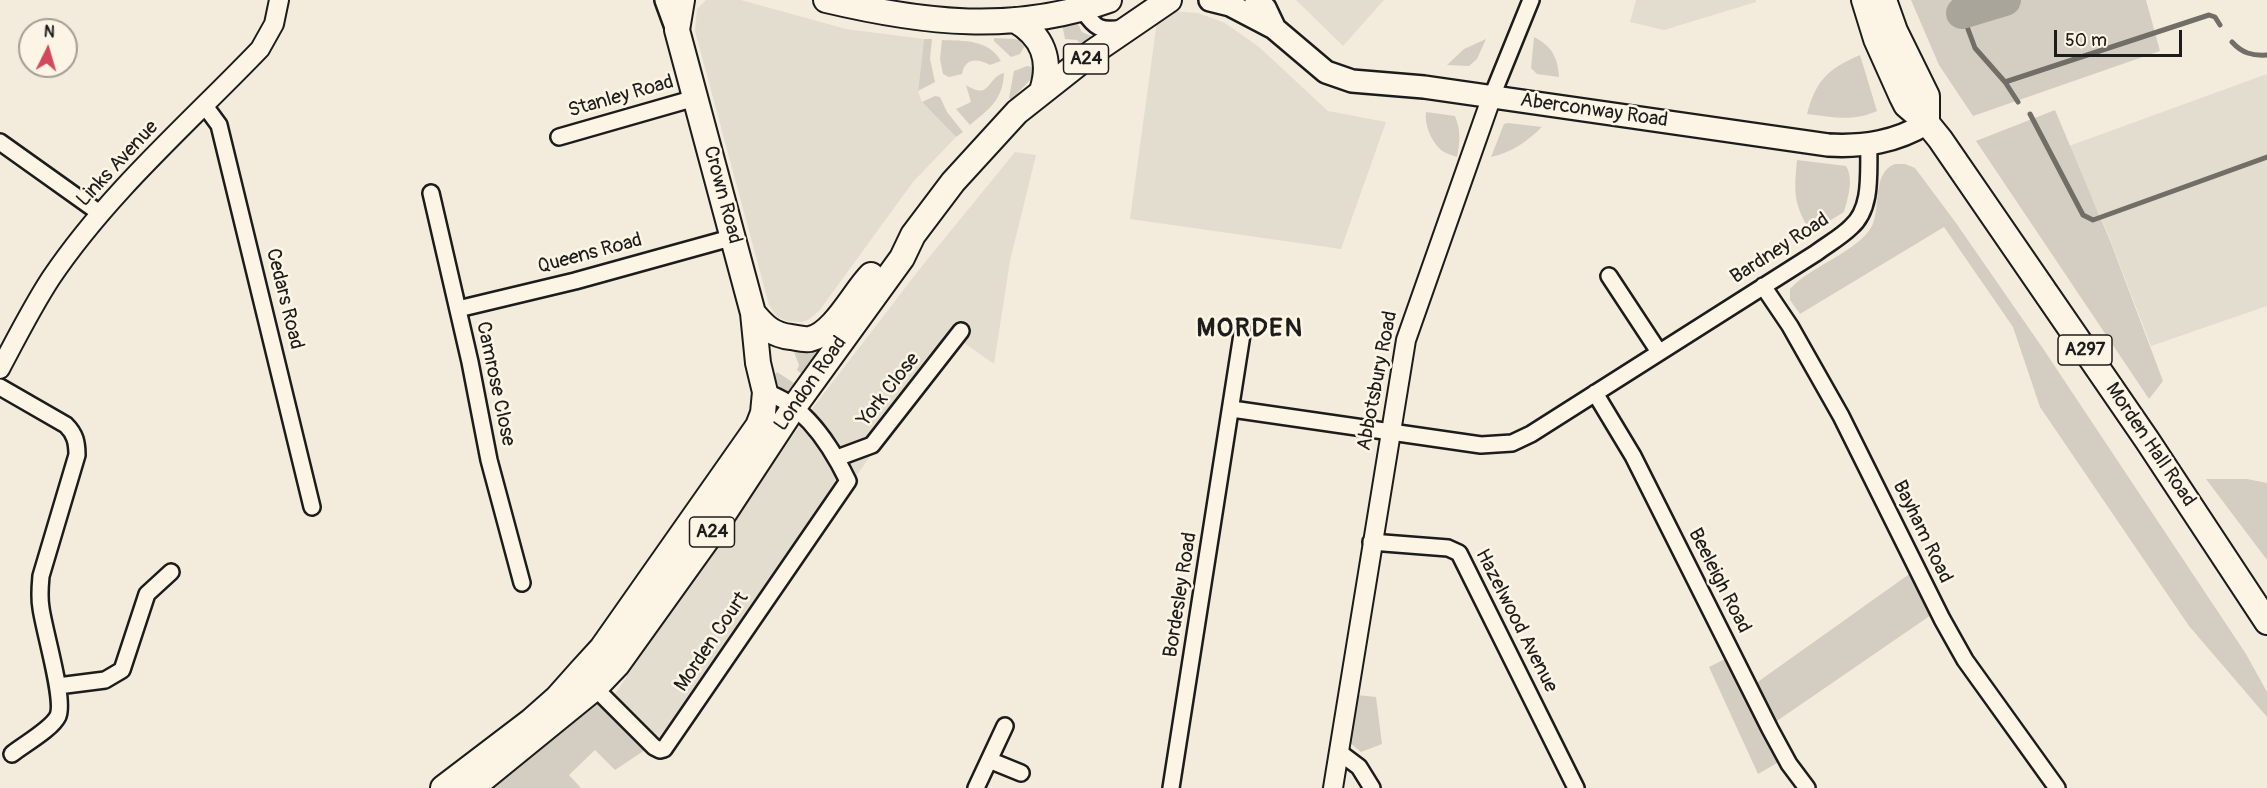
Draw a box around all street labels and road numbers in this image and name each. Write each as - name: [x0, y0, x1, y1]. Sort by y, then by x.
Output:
- road number: A24: [1064, 44, 1108, 74]
- street label: Stanley Road: [565, 70, 677, 124]
- street label: Aberconway Road: [1519, 89, 1669, 133]
- street label: Links Avenue: [72, 116, 164, 212]
- street label: Crown Road: [697, 144, 747, 246]
- street label: Bardney Road: [1726, 208, 1834, 290]
- street label: Queens Road: [535, 229, 645, 279]
- street label: Cedars Road: [260, 246, 308, 352]
- street label: Abbotsbury Road: [1353, 309, 1403, 453]
- street label: Camrose Close: [470, 320, 520, 448]
- street label: London Road: [770, 332, 852, 436]
- road number: A297: [2058, 335, 2112, 365]
- street label: York Close: [853, 348, 925, 432]
- street label: Morden Hall Road: [2100, 378, 2200, 512]
- street label: Bayham Road: [1887, 477, 1957, 587]
- road number: A24: [690, 517, 734, 547]
- street label: Beeleigh Road: [1682, 524, 1756, 638]
- street label: Bordesley Road: [1159, 531, 1203, 659]
- street label: Hazelwood Avenue: [1470, 545, 1562, 697]
- street label: Morden Court: [670, 587, 754, 697]

